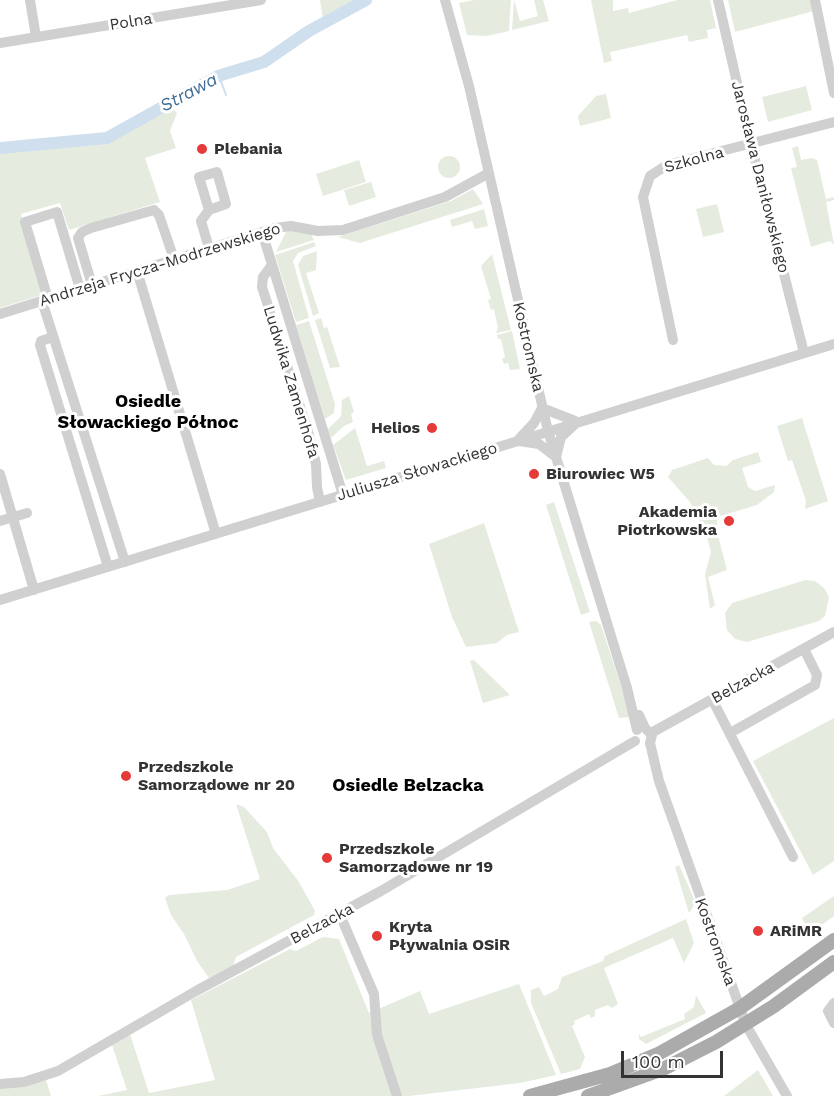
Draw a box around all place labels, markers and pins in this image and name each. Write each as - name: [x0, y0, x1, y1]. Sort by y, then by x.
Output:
- place label: Plebania: [214, 139, 282, 159]
- marker: Plebania: [195, 142, 209, 156]
- place label: Helios: [371, 418, 420, 438]
- marker: Helios: [425, 421, 439, 435]
- place label: Biurowiec W5: [546, 464, 655, 484]
- marker: Biurowiec W5: [527, 467, 541, 481]
- place label: Akademia Piotrkowska: [617, 502, 717, 540]
- marker: Akademia Piotrkowska: [722, 514, 736, 528]
- place label: Przedszkole Samorządowe nr 20: [138, 757, 295, 795]
- marker: Przedszkole Samorządowe nr 20: [119, 769, 133, 783]
- place label: Przedszkole Samorządowe nr 19: [339, 839, 493, 877]
- marker: Przedszkole Samorządowe nr 19: [320, 851, 334, 865]
- place label: Kryta Pływalnia OSiR: [389, 917, 510, 955]
- place label: ARiMR: [770, 921, 822, 941]
- marker: ARiMR: [751, 924, 765, 938]
- marker: Kryta Pływalnia OSiR: [370, 929, 384, 943]

